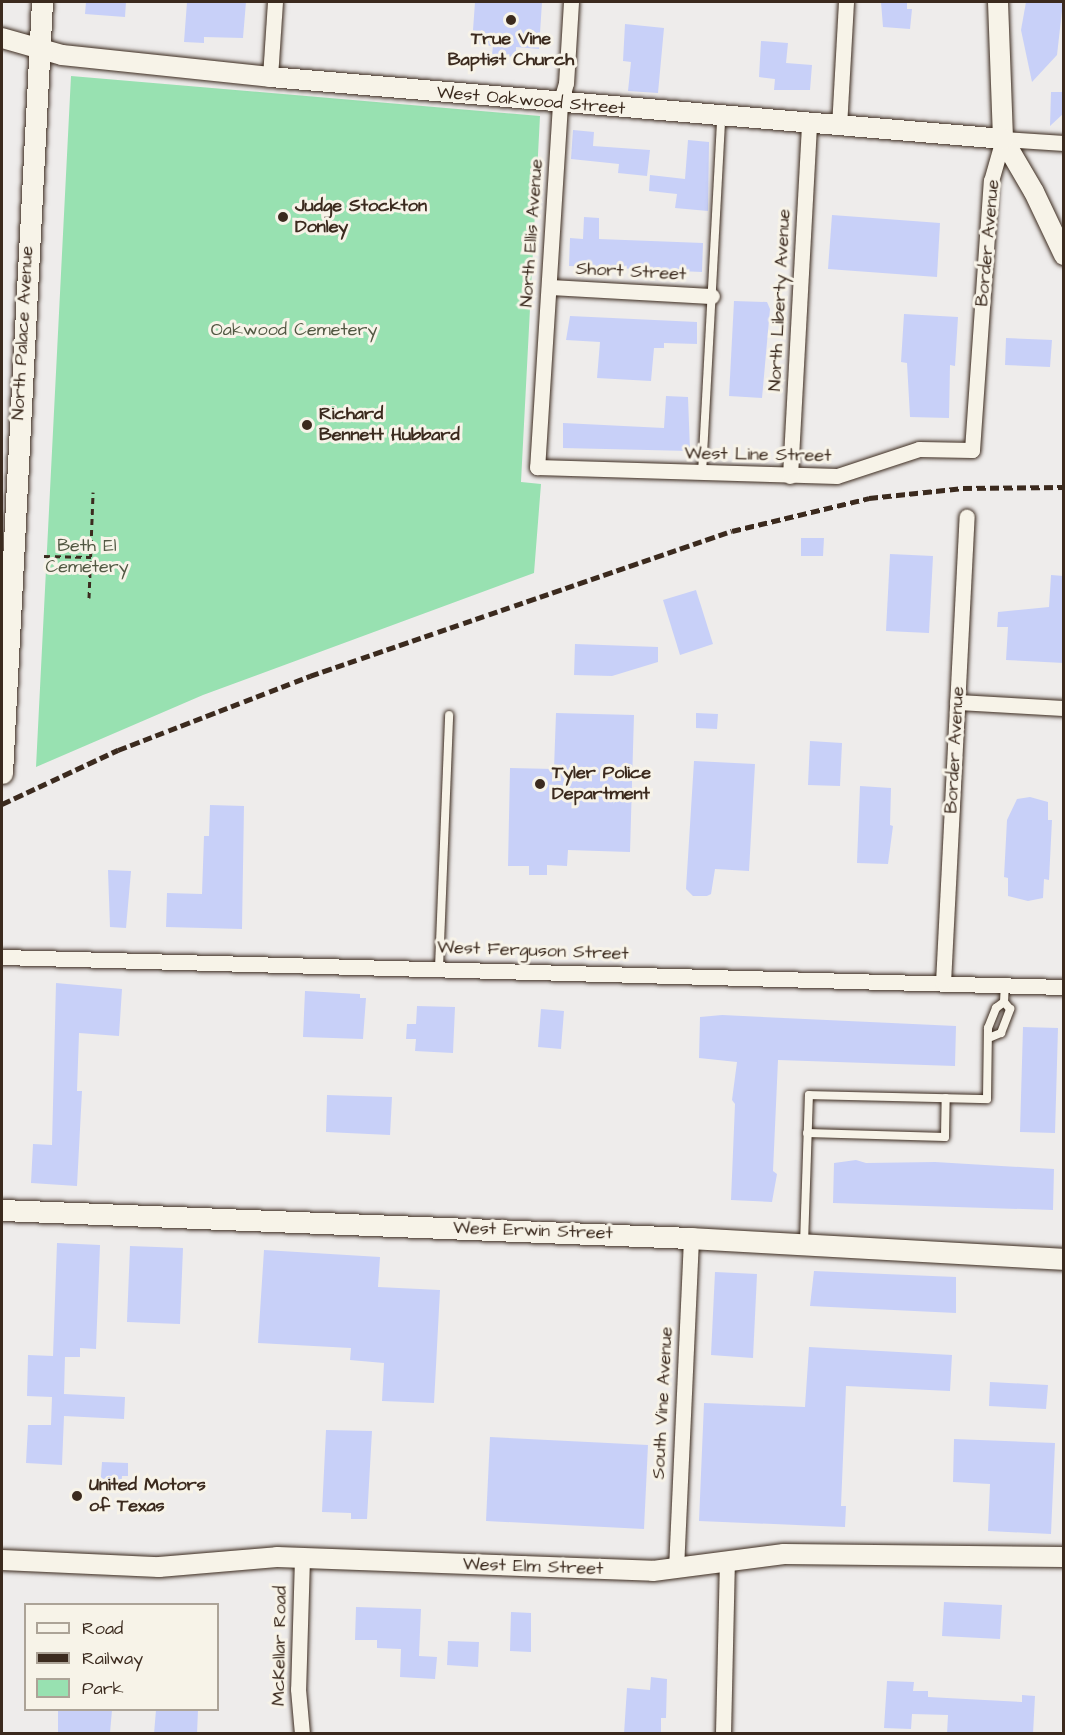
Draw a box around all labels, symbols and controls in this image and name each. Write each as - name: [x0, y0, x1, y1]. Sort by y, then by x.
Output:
- marker: True Vine Baptist Church: [504, 13, 518, 27]
- place label: True Vine Baptist Church: [448, 29, 574, 72]
- street label: West Oakwood Street: [436, 82, 626, 120]
- street label: North Ellis Avenue: [516, 158, 548, 308]
- street label: Border Avenue: [972, 179, 1004, 307]
- place label: Judge Stockton Donley: [295, 196, 427, 238]
- street label: North Liberty Avenue: [764, 208, 796, 392]
- marker: Judge Stockton Donley: [276, 210, 290, 224]
- street label: North Palace Avenue: [8, 245, 38, 421]
- street label: Short Street: [575, 258, 687, 286]
- park label: Oakwood Cemetery: [211, 319, 377, 341]
- place label: Richard Bennett Hubbard: [319, 404, 460, 446]
- marker: Richard Bennett Hubbard: [300, 418, 314, 432]
- street label: West Line Street: [684, 443, 832, 467]
- park label: Beth El Cemetery: [45, 536, 129, 578]
- street label: Border Avenue: [941, 686, 969, 814]
- place label: Tyler Police Department: [552, 763, 651, 806]
- marker: Tyler Police Department: [533, 777, 547, 791]
- street label: West Ferguson Street: [437, 937, 629, 965]
- street label: West Erwin Street: [453, 1217, 613, 1245]
- street label: South Vine Avenue: [648, 1326, 678, 1480]
- place label: United Motors of Texas: [89, 1475, 206, 1518]
- marker: United Motors of Texas: [70, 1489, 84, 1503]
- street label: West Elm Street: [462, 1554, 604, 1580]
- street label: McKellar Road: [268, 1586, 292, 1706]
- legend: [24, 1603, 219, 1711]
- text: Road: [82, 1616, 123, 1641]
- text: Railway: [82, 1646, 143, 1671]
- text: Park: [82, 1676, 124, 1701]

